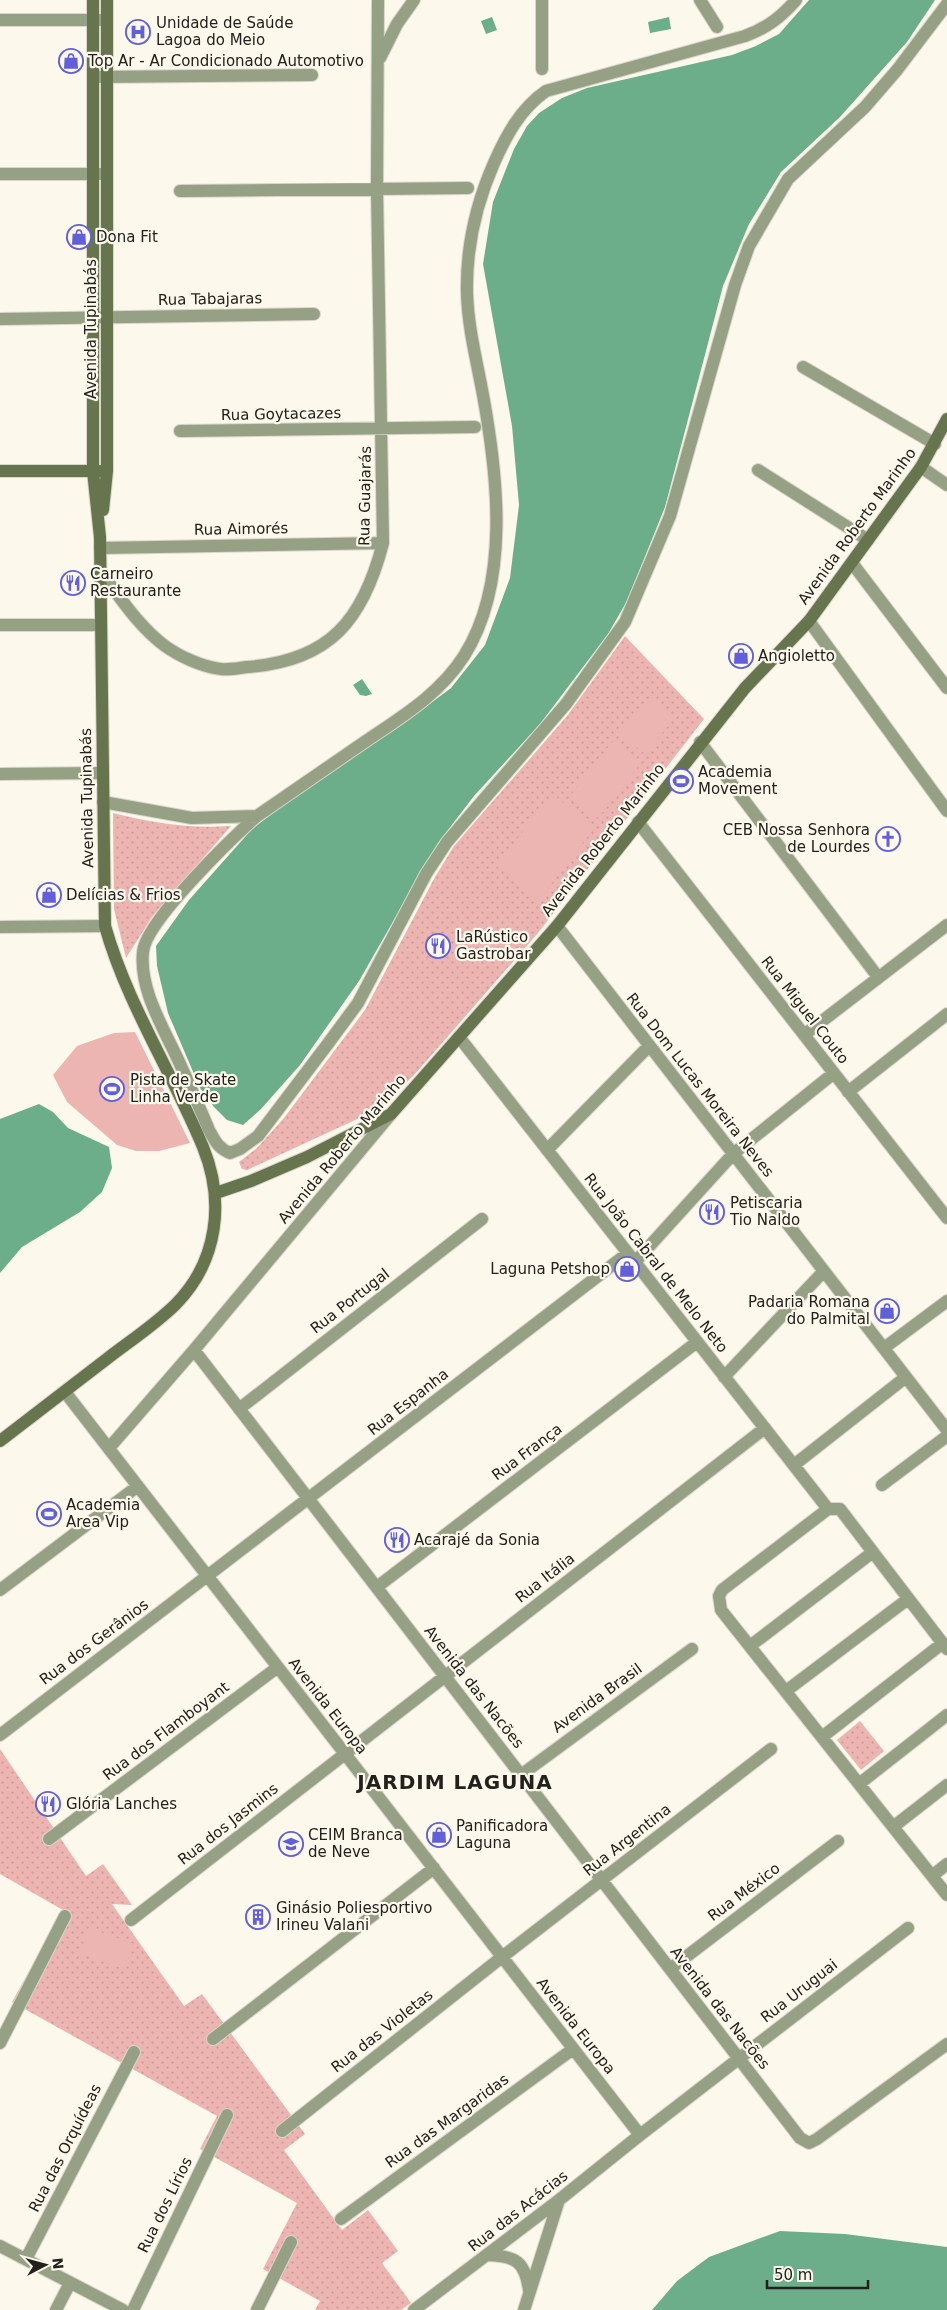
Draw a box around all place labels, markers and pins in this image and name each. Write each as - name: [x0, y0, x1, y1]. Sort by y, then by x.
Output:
- place label: Unidade de Saúde Lagoa do Meio: [156, 14, 293, 49]
- hospital icon: Unidade de Saúde Lagoa do Meio: [125, 19, 151, 45]
- shop icon: Top Ar - Ar Condicionado Automotivo: [58, 48, 84, 74]
- place label: Top Ar - Ar Condicionado Automotivo: [87, 52, 364, 70]
- shop icon: Dona Fit: [66, 224, 92, 250]
- place label: Dona Fit: [96, 228, 158, 246]
- place label: Carneiro Restaurante: [90, 565, 181, 600]
- restaurant icon: Carneiro Restaurante: [60, 570, 86, 596]
- shop icon: Angioletto: [728, 643, 754, 669]
- place label: Angioletto: [758, 647, 835, 665]
- place label: Academia Movement: [698, 763, 778, 798]
- sports icon: Academia Movement: [668, 768, 694, 794]
- place label: CEB Nossa Senhora de Lourdes: [723, 821, 870, 856]
- church icon: CEB Nossa Senhora de Lourdes: [875, 826, 901, 852]
- shop icon: Delícias & Frios: [36, 882, 62, 908]
- place label: Delícias & Frios: [66, 886, 181, 904]
- place label: LaRústico Gastrobar: [456, 928, 531, 963]
- restaurant icon: LaRústico Gastrobar: [425, 933, 451, 959]
- place label: Pista de Skate Linha Verde: [130, 1071, 236, 1106]
- sports icon: Pista de Skate Linha Verde: [99, 1076, 125, 1102]
- place label: Petiscaria Tio Naldo: [729, 1194, 803, 1229]
- restaurant icon: Petiscaria Tio Naldo: [699, 1199, 725, 1225]
- shop icon: Laguna Petshop: [614, 1256, 640, 1282]
- place label: Laguna Petshop: [490, 1260, 610, 1278]
- place label: Padaria Romana do Palmital: [748, 1293, 870, 1328]
- shop icon: Padaria Romana do Palmital: [874, 1298, 900, 1324]
- place label: Academia Area Vip: [66, 1496, 140, 1531]
- sports icon: Academia Area Vip: [36, 1501, 62, 1527]
- restaurant icon: Acarajé da Sonia: [384, 1527, 410, 1553]
- place label: Acarajé da Sonia: [414, 1531, 540, 1549]
- restaurant icon: Glória Lanches: [35, 1791, 61, 1817]
- place label: Glória Lanches: [66, 1795, 177, 1813]
- place label: Panificadora Laguna: [456, 1817, 548, 1852]
- shop icon: Panificadora Laguna: [426, 1822, 452, 1848]
- place label: CEIM Branca de Neve: [308, 1826, 403, 1861]
- school or university icon: CEIM Branca de Neve: [278, 1831, 304, 1857]
- place label: Ginásio Poliesportivo Irineu Valani: [276, 1899, 432, 1934]
- building icon: Ginásio Poliesportivo Irineu Valani: [245, 1904, 271, 1930]

